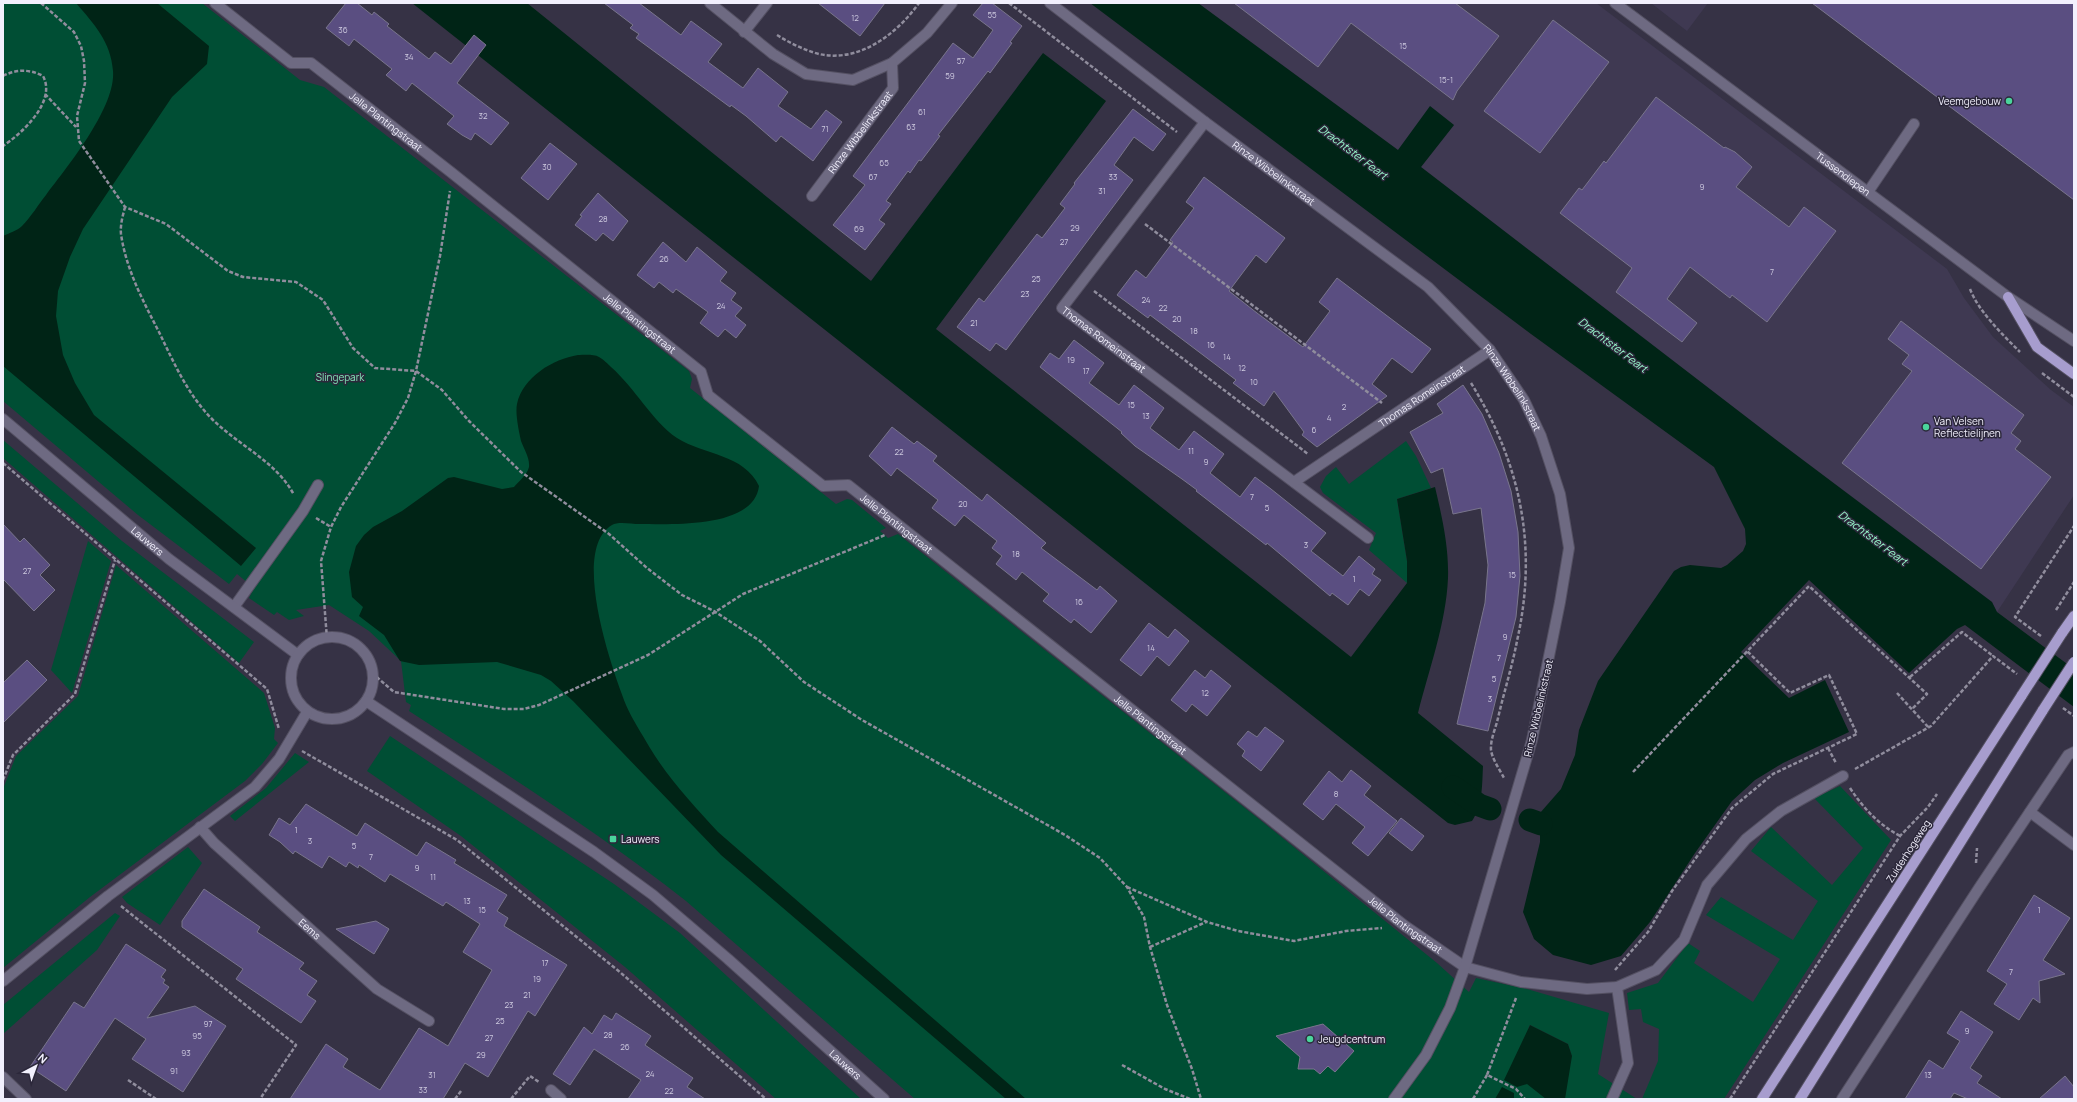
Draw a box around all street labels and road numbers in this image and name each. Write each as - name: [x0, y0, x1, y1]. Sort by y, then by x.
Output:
- street label: Rinze Wibbelinkstraat: [824, 88, 896, 176]
- street label: Jelle Plantingstraat: [347, 89, 425, 154]
- street label: Rinze Wibbelinkstraat: [1229, 138, 1318, 208]
- street label: Tussendiepen: [1813, 149, 1874, 199]
- street label: Jelle Plantingstraat: [601, 290, 679, 356]
- street label: Thomas Romeinstraat: [1059, 303, 1149, 376]
- street label: Rinze Wibbelinkstraat: [1481, 341, 1545, 433]
- street label: Thomas Romeinstraat: [1376, 362, 1468, 430]
- street label: Jelle Plantingstraat: [857, 490, 936, 557]
- street label: Lauwers: [128, 523, 167, 559]
- street label: Rinze Wibbelinkstraat: [1520, 658, 1556, 758]
- street label: Jelle Plantingstraat: [1111, 691, 1190, 758]
- street label: Zuiderhogeweg: [1882, 817, 1934, 885]
- street label: Jelle Plantingstraat: [1365, 893, 1445, 957]
- street label: Eems: [296, 915, 324, 943]
- street label: Lauwers: [826, 1046, 865, 1083]

